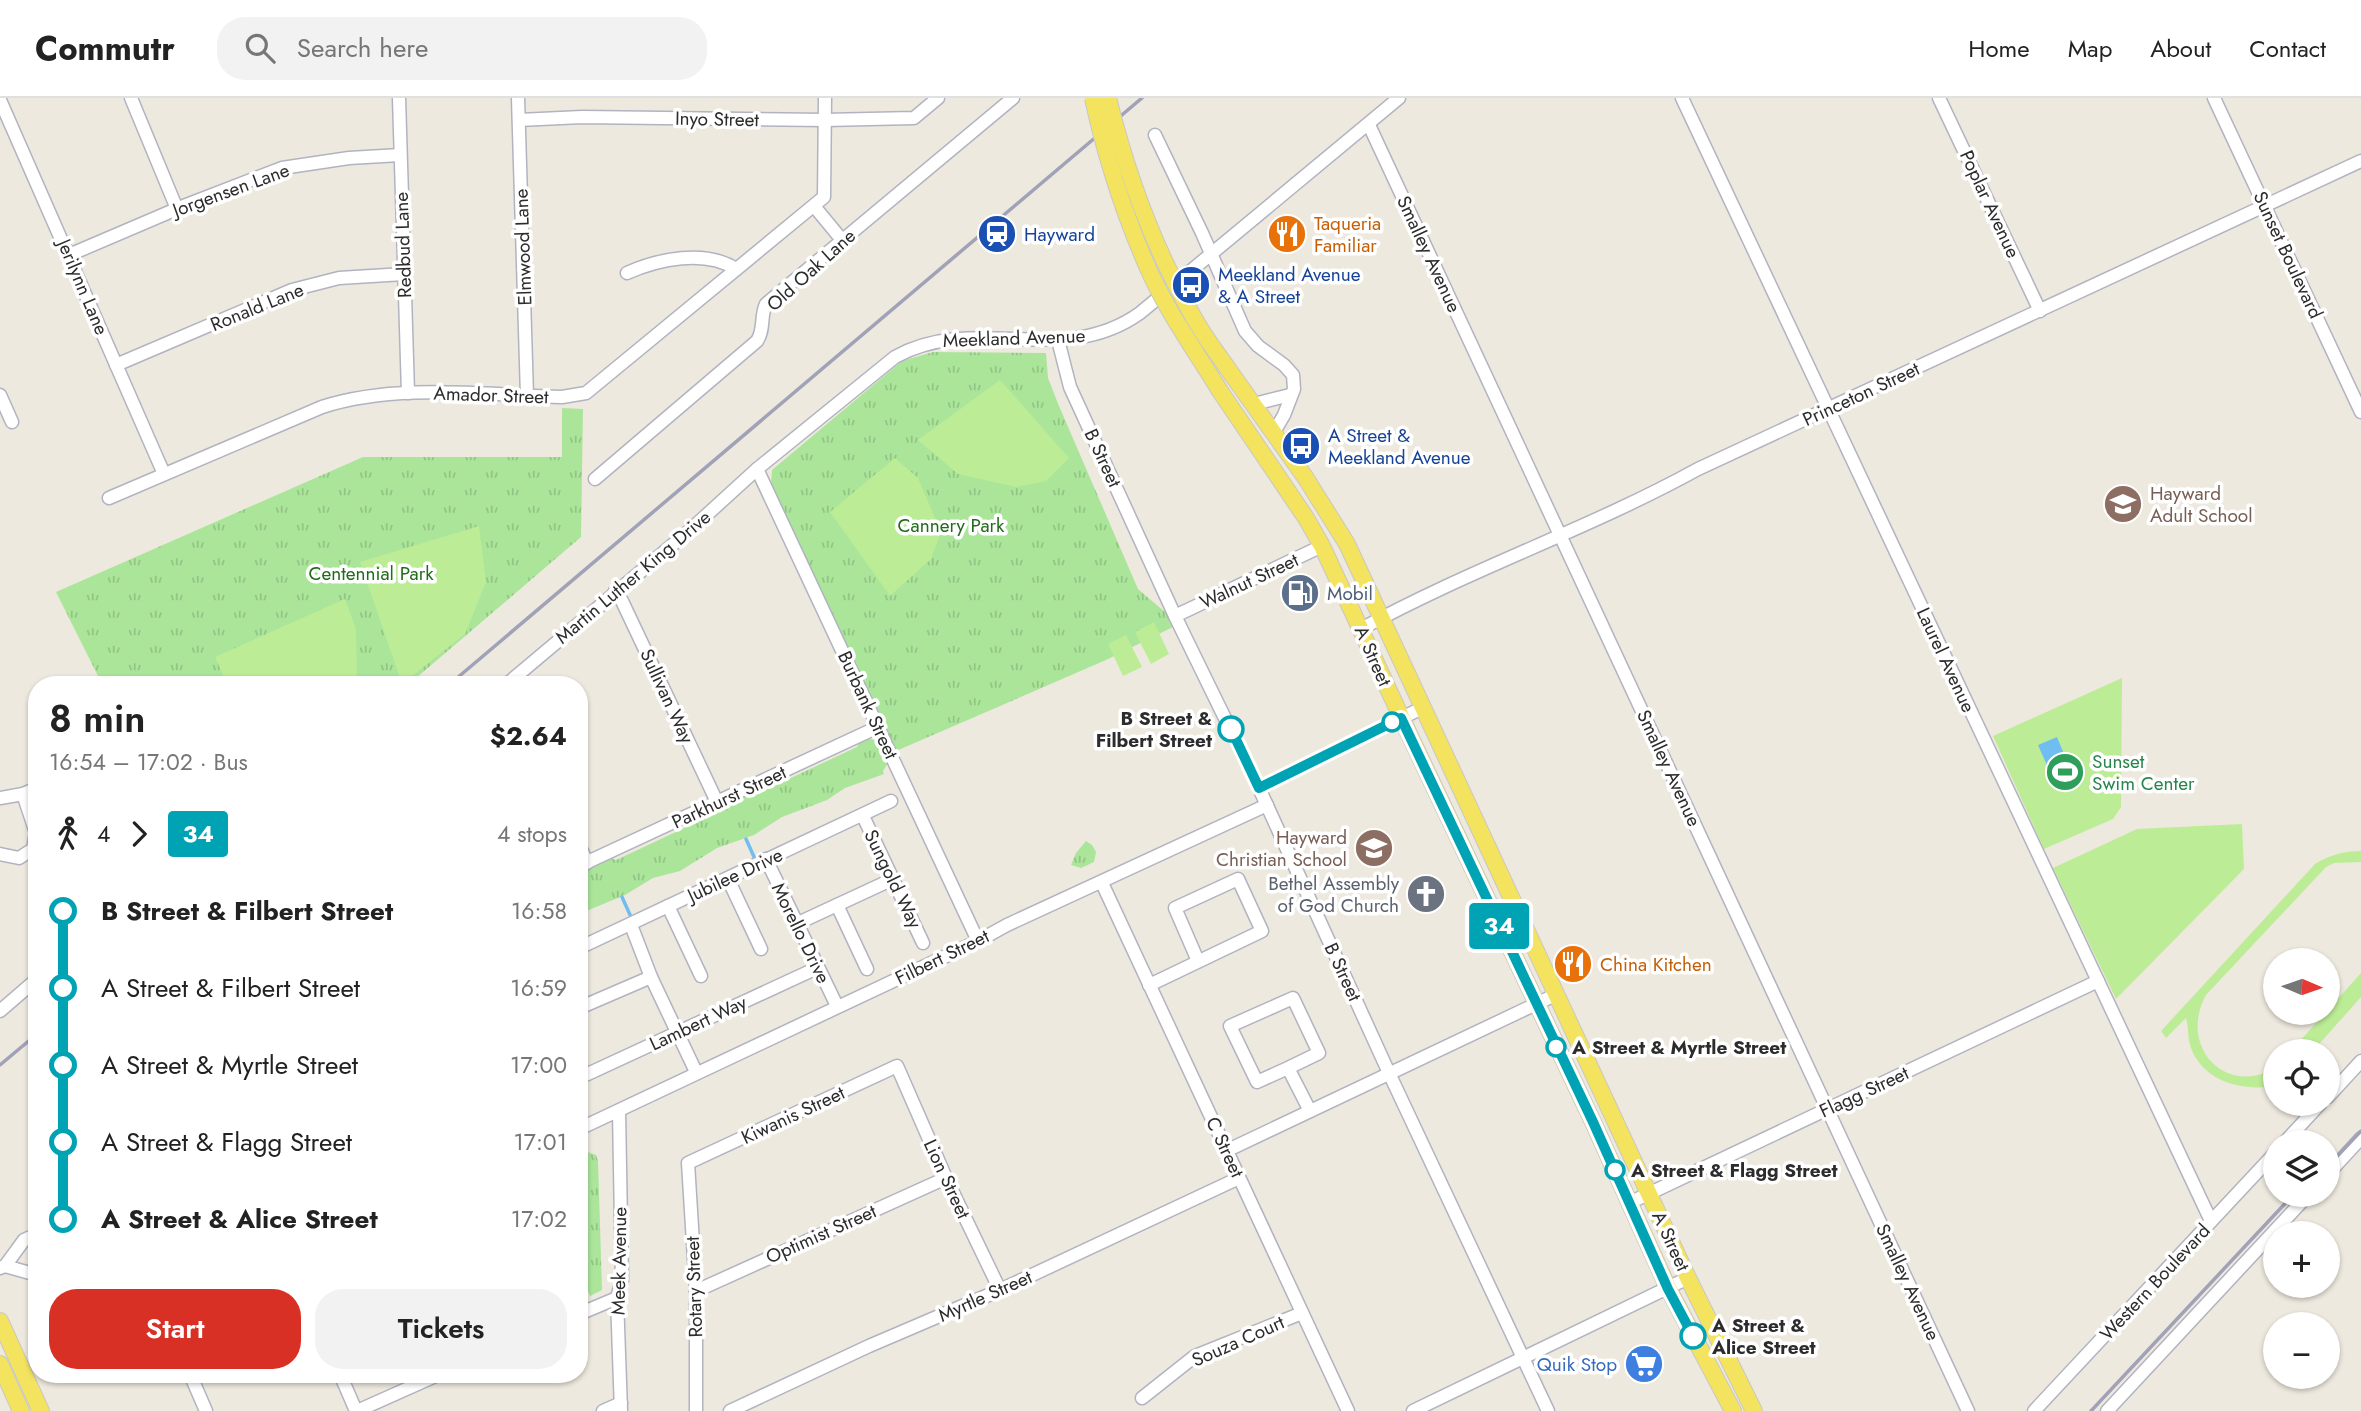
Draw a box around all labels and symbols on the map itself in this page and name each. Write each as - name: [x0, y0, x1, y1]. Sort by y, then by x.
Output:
- street label: Inyo Street: [675, 105, 760, 133]
- street label: Poplar Avenue: [1953, 146, 2027, 262]
- street label: Jorgensen Lane: [166, 156, 293, 225]
- street label: Sunset Boulevard: [2247, 187, 2329, 323]
- street label: Elmwood Lane: [507, 188, 539, 306]
- street label: Redbud Lane: [388, 191, 418, 298]
- street label: Smalley Avenue: [1390, 191, 1468, 317]
- place label: Taqueria Familiar: [1314, 210, 1381, 259]
- station icon: Hayward: [976, 213, 1018, 255]
- restaurant icon: Taqueria Familiar: [1266, 213, 1308, 255]
- place label: Hayward: [1024, 221, 1095, 248]
- street label: Old Oak Lane: [761, 223, 862, 317]
- street label: Jerilynn Lane: [50, 232, 115, 339]
- place label: Meekland Avenue & A Street: [1218, 261, 1361, 310]
- bus stop icon: Meekland Avenue & A Street: [1170, 264, 1212, 306]
- street label: Ronald Lane: [206, 276, 308, 338]
- street label: Meekland Avenue: [942, 322, 1086, 354]
- street label: Princeton Street: [1798, 355, 1924, 433]
- street label: Amador Street: [433, 379, 549, 411]
- place label: A Street & Meekland Avenue: [1328, 422, 1471, 471]
- street label: B Street: [1078, 424, 1128, 492]
- bus stop icon: A Street & Meekland Avenue: [1280, 425, 1322, 467]
- place label: Hayward Adult School: [2150, 480, 2253, 529]
- school or university icon: Hayward Adult School: [2102, 483, 2144, 525]
- street label: Martin Luther King Drive: [550, 504, 717, 650]
- park label: Cannery Park: [898, 512, 1005, 539]
- street label: Walnut Street: [1195, 546, 1303, 616]
- park label: Centennial Park: [308, 560, 434, 587]
- fuel station icon: Mobil: [1279, 572, 1321, 614]
- place label: Mobil: [1327, 580, 1373, 607]
- street label: Laurel Avenue: [1910, 603, 1982, 717]
- street label: A Street: [1348, 621, 1398, 691]
- street label: Sullivan Way: [633, 644, 701, 748]
- street label: Burbank Street: [831, 647, 905, 764]
- place label: B Street & Filbert Street: [1096, 705, 1212, 754]
- street label: Smalley Avenue: [1630, 705, 1708, 831]
- unlabelled marker: [1382, 712, 1402, 732]
- marker: B Street & Filbert Street: [1218, 716, 1244, 742]
- place label: Sunset Swim Center: [2092, 748, 2195, 797]
- sports icon: Sunset Swim Center: [2044, 751, 2086, 793]
- street label: Parkhurst Street: [667, 758, 791, 835]
- place label: Hayward Christian School: [1216, 824, 1347, 873]
- street label: Sungold Way: [857, 825, 929, 933]
- school or university icon: Hayward Christian School: [1353, 827, 1395, 869]
- street label: Jubilee Drive: [680, 841, 787, 910]
- place label: Bethel Assembly of God Church: [1268, 870, 1400, 919]
- church icon: Bethel Assembly of God Church: [1405, 873, 1447, 915]
- street label: Morello Drive: [765, 878, 837, 988]
- line badge: 34: [1468, 903, 1530, 949]
- street label: Filbert Street: [890, 922, 994, 991]
- street label: B Street: [1318, 938, 1368, 1006]
- restaurant icon: China Kitchen: [1552, 943, 1594, 985]
- north arrow: [2263, 948, 2340, 1026]
- place label: China Kitchen: [1600, 951, 1712, 978]
- street label: Lambert Way: [645, 988, 752, 1057]
- place label: A Street & Myrtle Street: [1571, 1034, 1786, 1061]
- marker: A Street & Myrtle Street: [1546, 1037, 1566, 1057]
- street label: Flagg Street: [1815, 1059, 1913, 1124]
- street label: Kiwanis Street: [737, 1079, 850, 1151]
- street label: C Street: [1199, 1112, 1251, 1182]
- street label: Lion Street: [917, 1135, 977, 1224]
- place label: A Street & Flagg Street: [1630, 1157, 1838, 1184]
- marker: A Street & Flagg Street: [1605, 1160, 1625, 1180]
- street label: Optimist Street: [761, 1197, 881, 1270]
- street label: Meek Avenue: [605, 1206, 633, 1315]
- street label: A Street: [1645, 1206, 1697, 1276]
- street label: Western Boulevard: [2094, 1218, 2216, 1346]
- street label: Smalley Avenue: [1869, 1219, 1947, 1345]
- street label: Rotary Street: [679, 1236, 709, 1338]
- street label: Myrtle Street: [934, 1263, 1037, 1329]
- street label: Souza Court: [1187, 1308, 1289, 1373]
- place label: A Street & Alice Street: [1711, 1312, 1816, 1361]
- marker: A Street & Alice Street: [1680, 1323, 1706, 1349]
- supermarket icon: Quik Stop: [1623, 1343, 1665, 1385]
- place label: Quik Stop: [1537, 1351, 1617, 1378]

